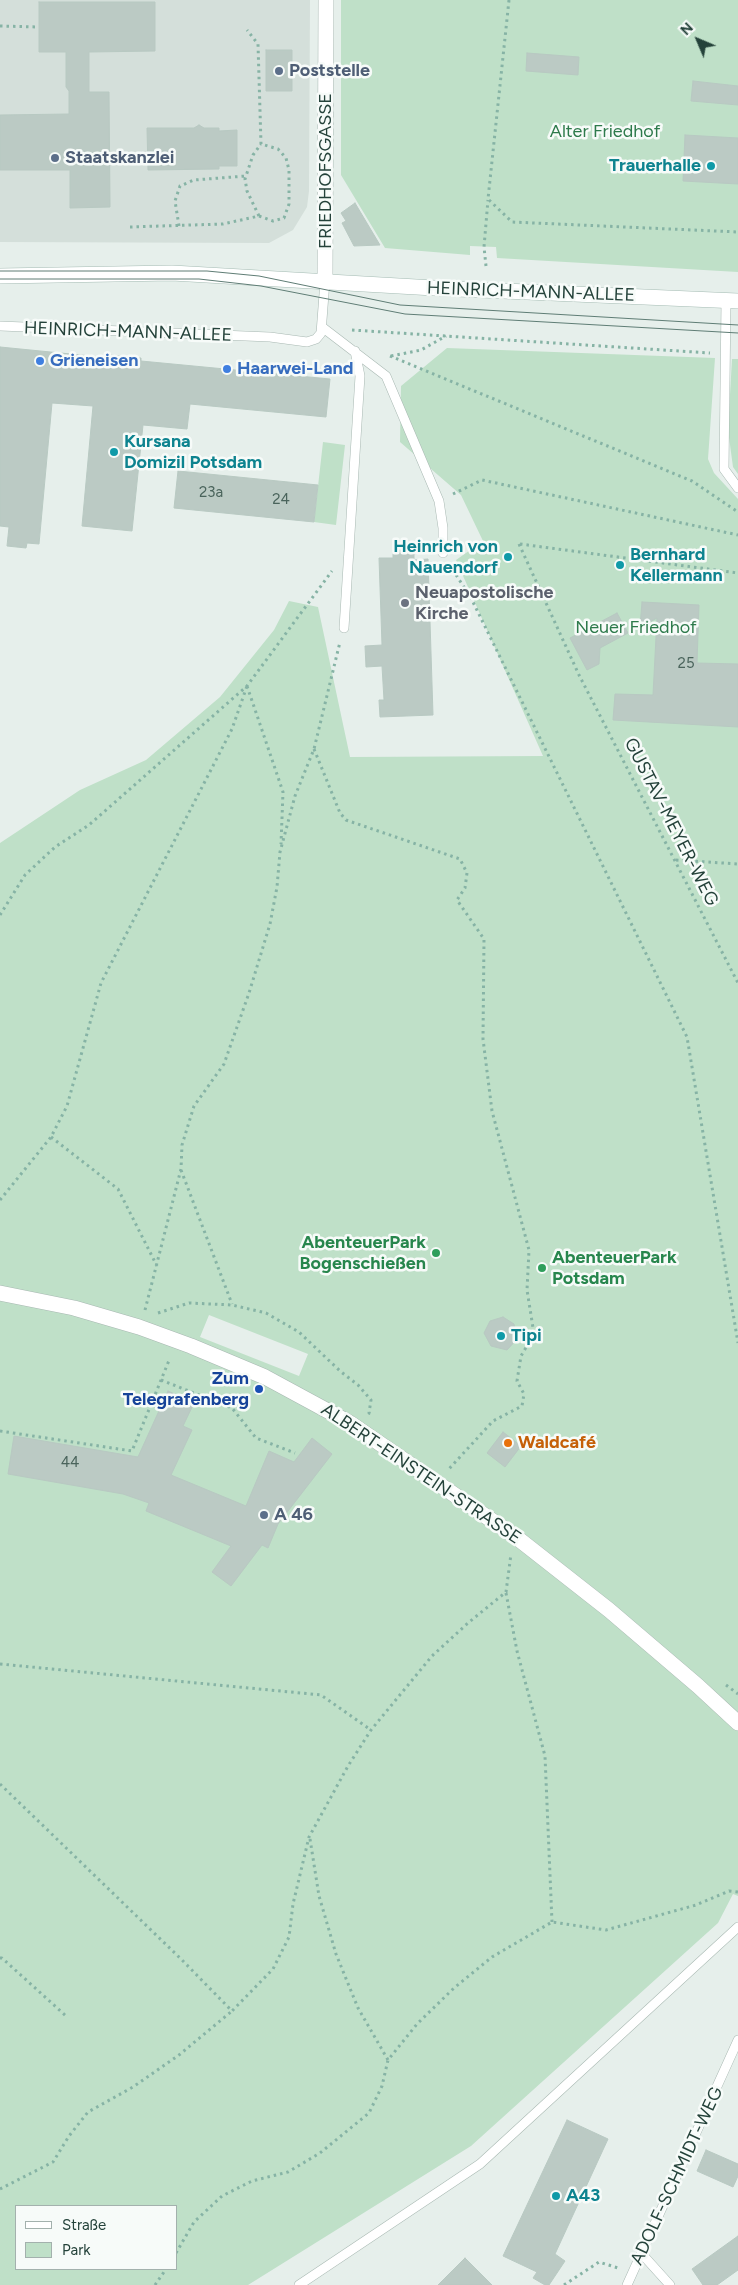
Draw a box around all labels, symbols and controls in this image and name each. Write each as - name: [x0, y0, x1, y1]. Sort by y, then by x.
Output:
- north arrow: [673, 15, 723, 65]
- text: N: [677, 19, 697, 39]
- place label: Poststelle: [289, 60, 370, 82]
- marker: Poststelle: [273, 65, 285, 77]
- street label: FRIEDHOFSGASSE: [315, 93, 337, 249]
- park label: Alter Friedhof: [550, 121, 660, 143]
- place label: Staatskanzlei: [65, 147, 175, 169]
- marker: Staatskanzlei: [49, 152, 61, 164]
- place label: Trauerhalle: [609, 155, 701, 177]
- marker: Trauerhalle: [705, 160, 717, 172]
- street label: HEINRICH-MANN-ALLEE: [427, 278, 635, 306]
- street label: HEINRICH-MANN-ALLEE: [24, 318, 232, 346]
- place label: Grieneisen: [50, 350, 138, 372]
- marker: Grieneisen: [34, 355, 46, 367]
- place label: Haarwei-Land: [237, 358, 353, 380]
- marker: Haarwei-Land: [221, 363, 233, 375]
- place label: Kursana Domizil Potsdam: [124, 431, 262, 474]
- marker: Kursana Domizil Potsdam: [108, 446, 120, 458]
- house number: 23a: [199, 484, 223, 502]
- house number: 24: [272, 491, 290, 509]
- place label: Heinrich von Nauendorf: [393, 536, 498, 578]
- place label: Bernhard Kellermann: [630, 544, 723, 586]
- marker: Heinrich von Nauendorf: [502, 551, 514, 563]
- marker: Bernhard Kellermann: [614, 559, 626, 571]
- place label: Neuapostolische Kirche: [415, 582, 553, 624]
- marker: Neuapostolische Kirche: [399, 597, 411, 609]
- park label: Neuer Friedhof: [575, 617, 697, 639]
- house number: 25: [677, 655, 695, 673]
- street label: GUSTAV-MEYER-WEG: [619, 735, 723, 909]
- place label: AbenteuerPark Bogenschießen: [300, 1232, 426, 1274]
- marker: AbenteuerPark Bogenschießen: [430, 1247, 442, 1259]
- place label: AbenteuerPark Potsdam: [552, 1247, 677, 1290]
- marker: AbenteuerPark Potsdam: [536, 1262, 548, 1274]
- place label: Tipi: [511, 1325, 542, 1347]
- marker: Tipi: [495, 1330, 507, 1342]
- place label: Zum Telegrafenberg: [123, 1368, 249, 1410]
- marker: Zum Telegrafenberg: [253, 1383, 265, 1395]
- street label: ALBERT-EINSTEIN-STRASSE: [317, 1399, 525, 1549]
- place label: Waldcafé: [518, 1432, 596, 1454]
- marker: Waldcafé: [502, 1437, 514, 1449]
- house number: 44: [61, 1454, 79, 1472]
- place label: A 46: [274, 1504, 313, 1526]
- marker: A 46: [258, 1509, 270, 1521]
- street label: ADOLF-SCHMIDT-WEG: [626, 2083, 728, 2269]
- place label: A43: [566, 2185, 600, 2207]
- marker: A43: [550, 2190, 562, 2202]
- legend: [15, 2205, 178, 2270]
- text: Straße: [62, 2216, 106, 2234]
- text: Park: [62, 2241, 91, 2259]

